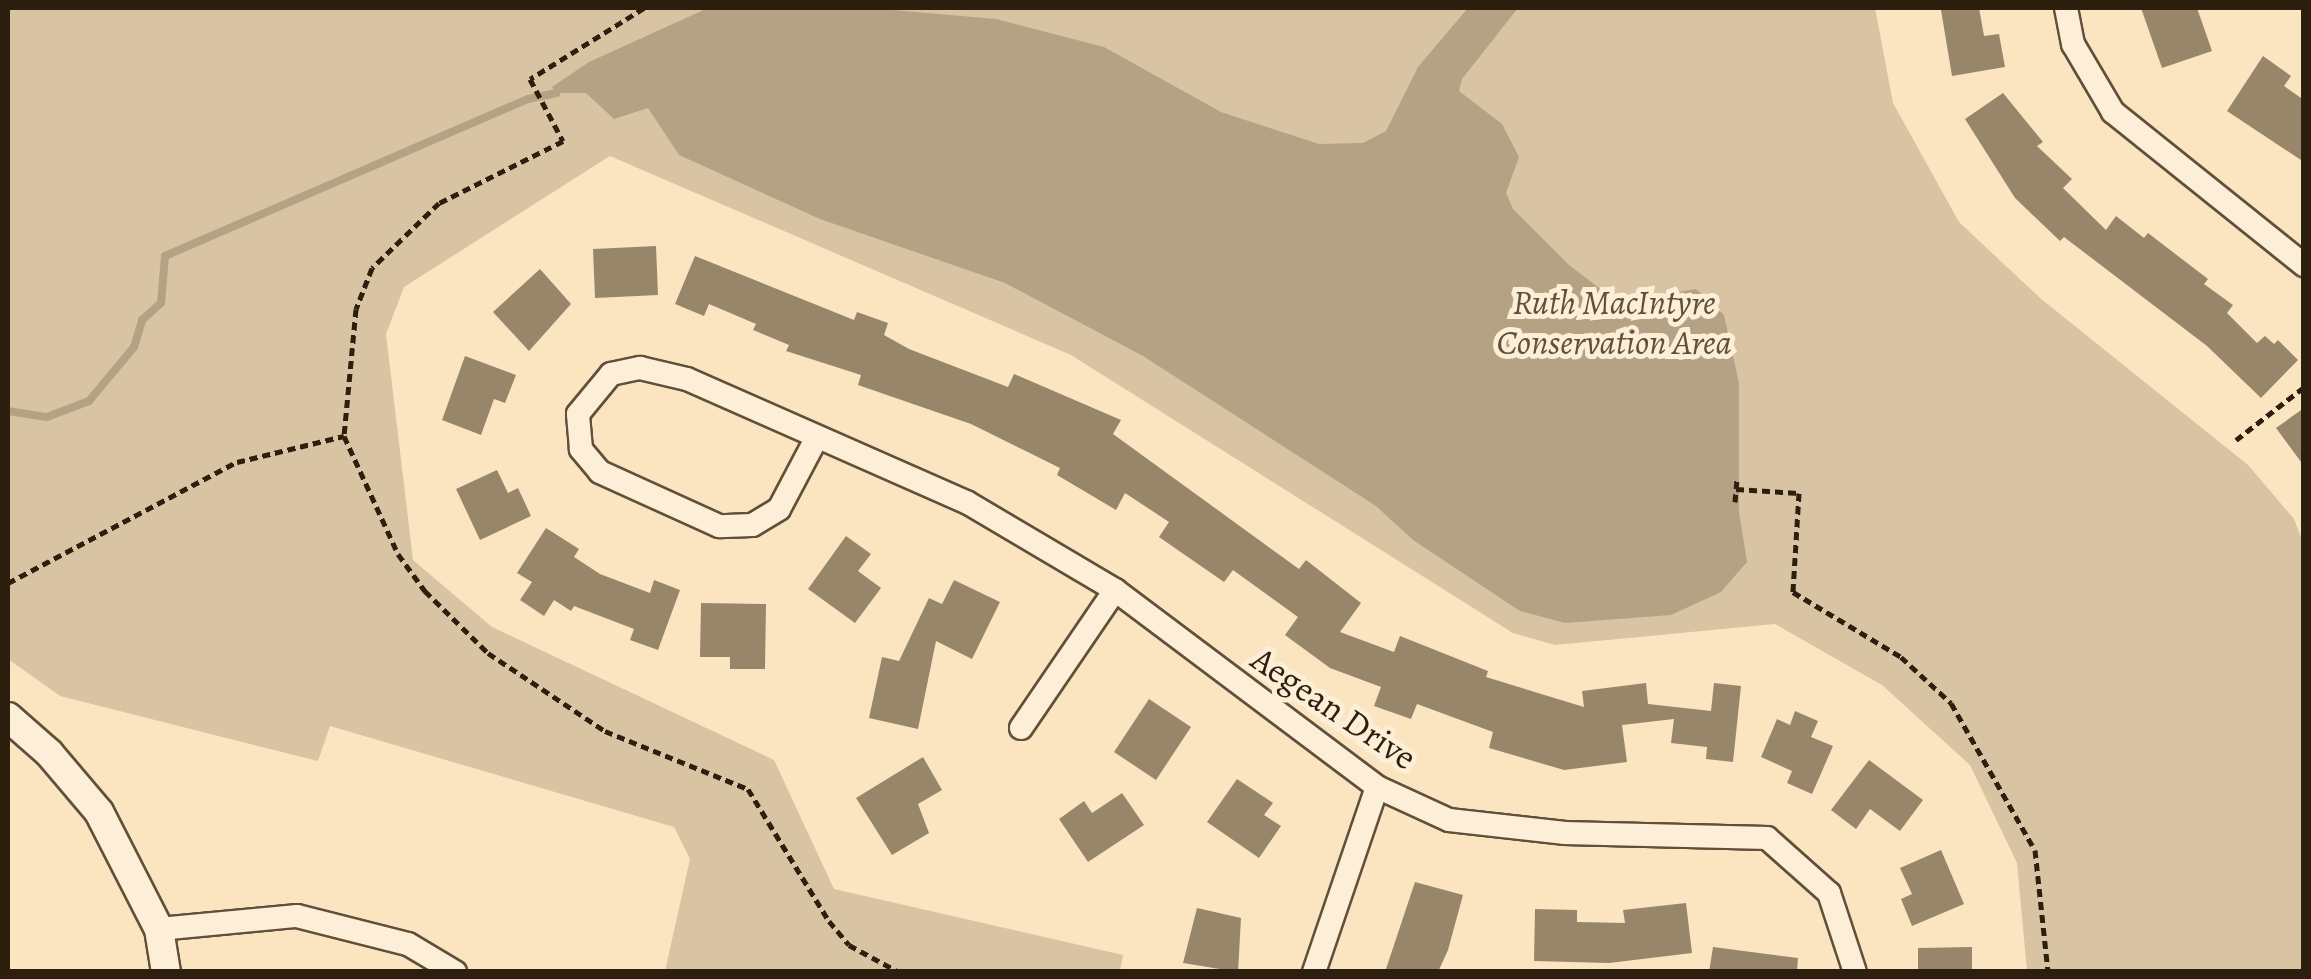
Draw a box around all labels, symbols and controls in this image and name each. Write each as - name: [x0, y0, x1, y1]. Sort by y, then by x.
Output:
- park label: Ruth MacIntyre Conservation Area: [1496, 281, 1732, 363]
- street label: Aegean Drive: [1244, 638, 1424, 778]

